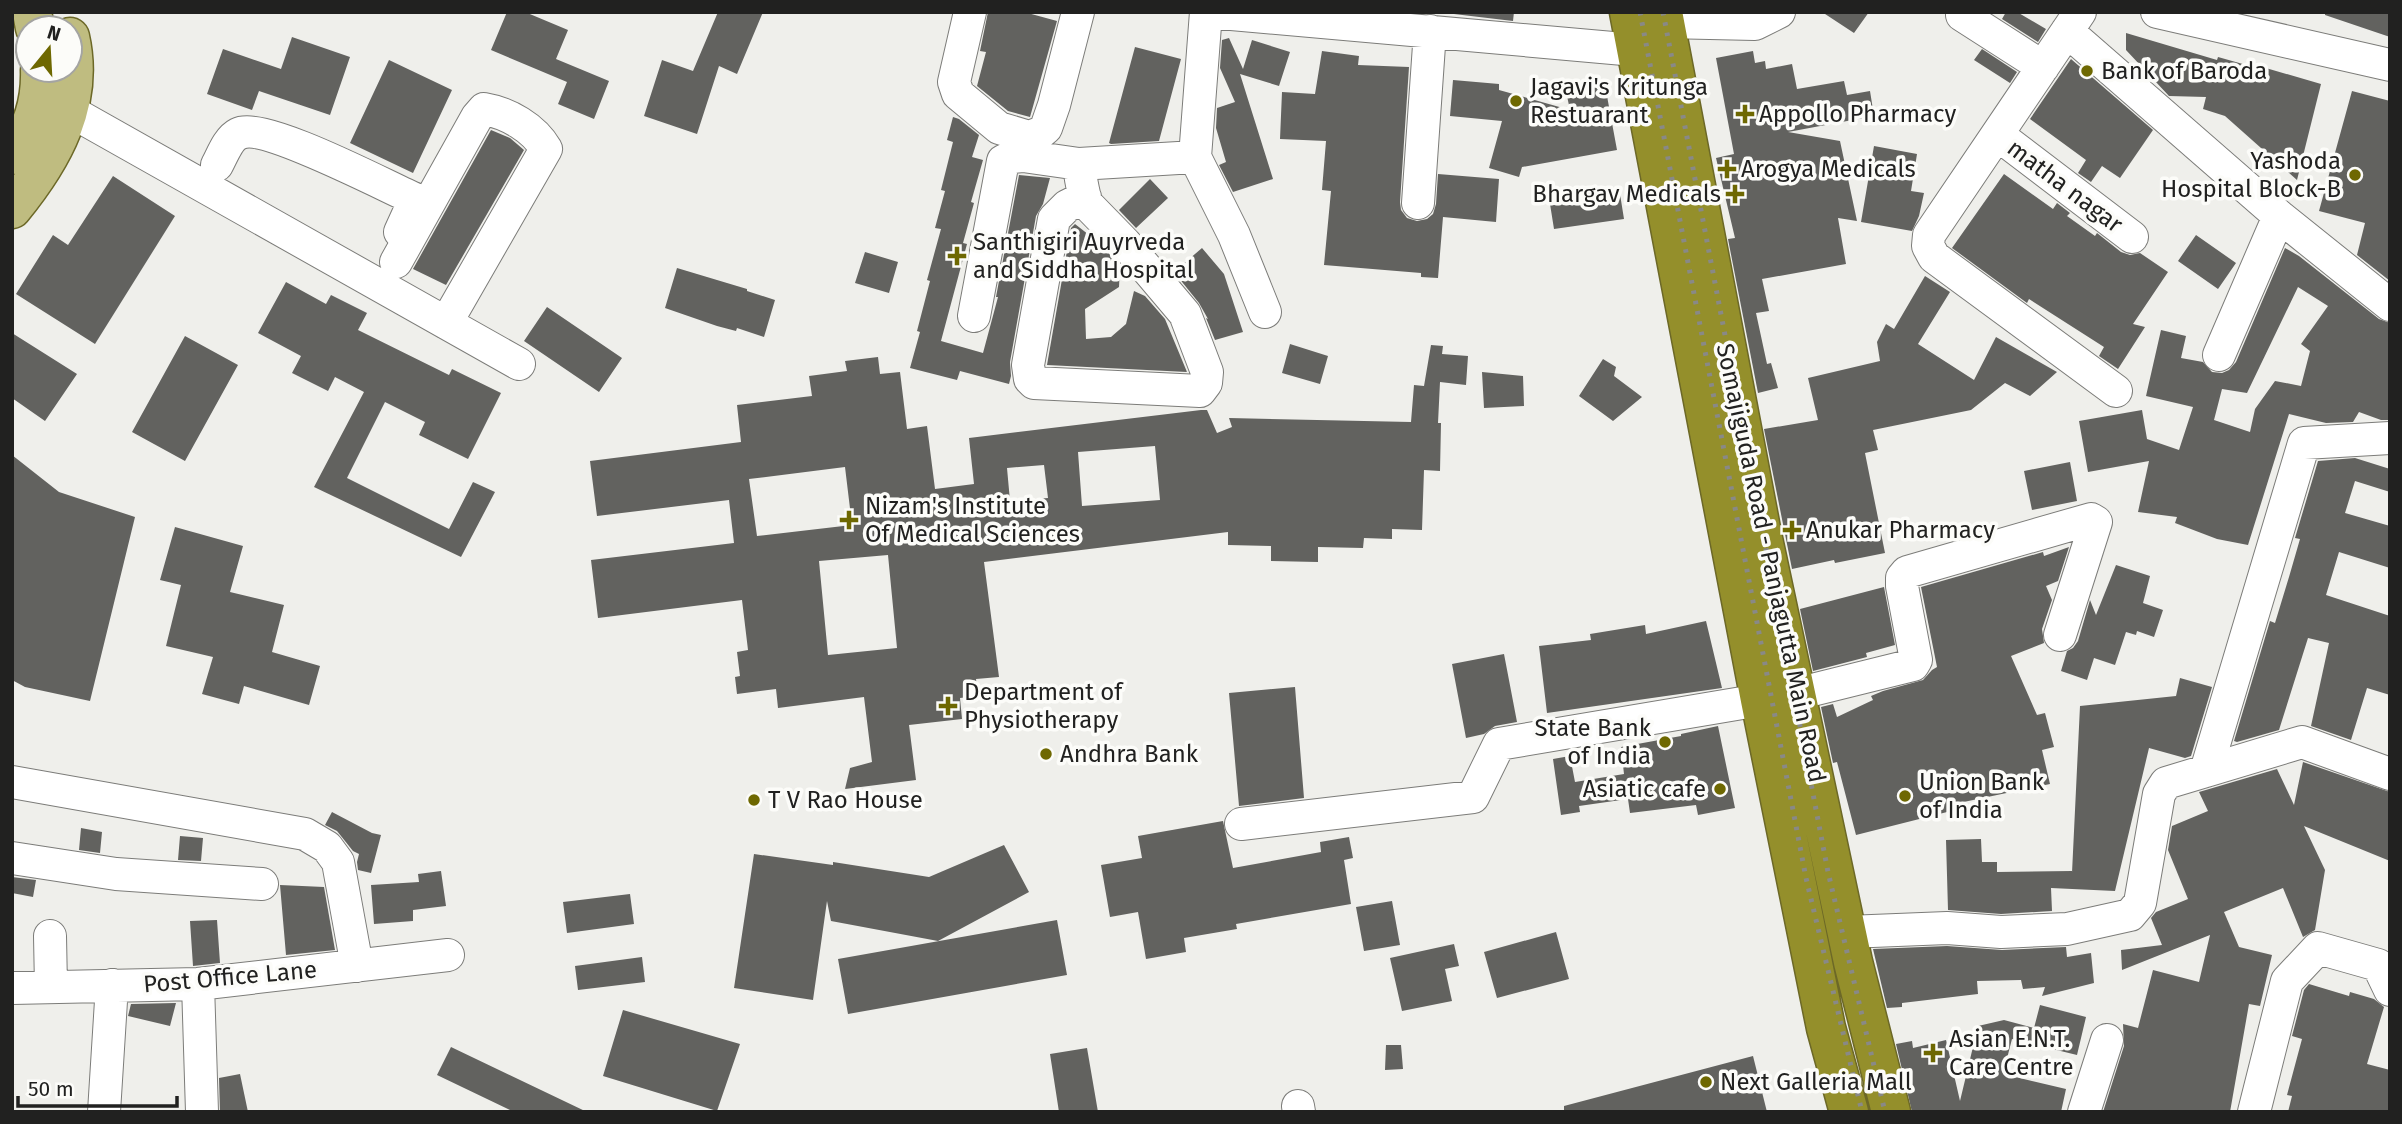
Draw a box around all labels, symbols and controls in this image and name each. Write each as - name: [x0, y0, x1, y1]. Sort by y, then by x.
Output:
- north arrow: [14, 14, 84, 84]
- text: N: [45, 20, 64, 46]
- place label: Bank of Baroda: [2101, 57, 2267, 85]
- marker: Bank of Baroda: [2079, 63, 2095, 79]
- place label: Jagavi's Kritunga Restuarant: [1530, 73, 1708, 129]
- marker: Jagavi's Kritunga Restuarant: [1508, 93, 1524, 109]
- place label: Appollo Pharmacy: [1759, 100, 1957, 128]
- marker: Appollo Pharmacy: [1737, 106, 1753, 122]
- street label: matha nagar: [2002, 134, 2129, 239]
- place label: Yashoda Hospital Block-B: [2161, 147, 2341, 203]
- place label: Arogya Medicals: [1741, 155, 1916, 183]
- marker: Arogya Medicals: [1719, 161, 1735, 177]
- marker: Yashoda Hospital Block-B: [2347, 167, 2363, 183]
- place label: Bhargav Medicals: [1532, 180, 1721, 208]
- marker: Bhargav Medicals: [1727, 186, 1743, 202]
- place label: Santhigiri Auyrveda and Siddha Hospital: [973, 228, 1194, 284]
- marker: Santhigiri Auyrveda and Siddha Hospital: [947, 246, 967, 266]
- street label: Somajiguda Road - Panjagutta Main Road: [1711, 341, 1831, 785]
- place label: Nizam's Institute Of Medical Sciences: [865, 492, 1080, 548]
- marker: Nizam's Institute Of Medical Sciences: [839, 510, 859, 530]
- place label: Anukar Pharmacy: [1806, 516, 1995, 544]
- marker: Anukar Pharmacy: [1784, 522, 1800, 538]
- place label: Department of Physiotherapy: [964, 678, 1124, 734]
- marker: Department of Physiotherapy: [938, 696, 958, 716]
- place label: State Bank of India: [1535, 714, 1652, 770]
- marker: State Bank of India: [1657, 734, 1673, 750]
- place label: Andhra Bank: [1060, 740, 1199, 768]
- marker: Andhra Bank: [1038, 746, 1054, 762]
- place label: Union Bank of India: [1919, 768, 2045, 824]
- place label: Asiatic cafe: [1583, 775, 1706, 803]
- marker: Asiatic cafe: [1712, 781, 1728, 797]
- place label: T V Rao House: [768, 786, 923, 814]
- marker: Union Bank of India: [1897, 788, 1913, 804]
- marker: T V Rao House: [746, 792, 762, 808]
- street label: Post Office Lane: [142, 955, 318, 999]
- place label: Asian E.N.T. Care Centre: [1949, 1025, 2074, 1081]
- marker: Asian E.N.T. Care Centre: [1923, 1043, 1943, 1063]
- scale bar: [18, 1064, 177, 1108]
- place label: Next Galleria Mall: [1720, 1068, 1912, 1096]
- marker: Next Galleria Mall: [1698, 1074, 1714, 1090]
- text: 50 m: [28, 1076, 74, 1102]

